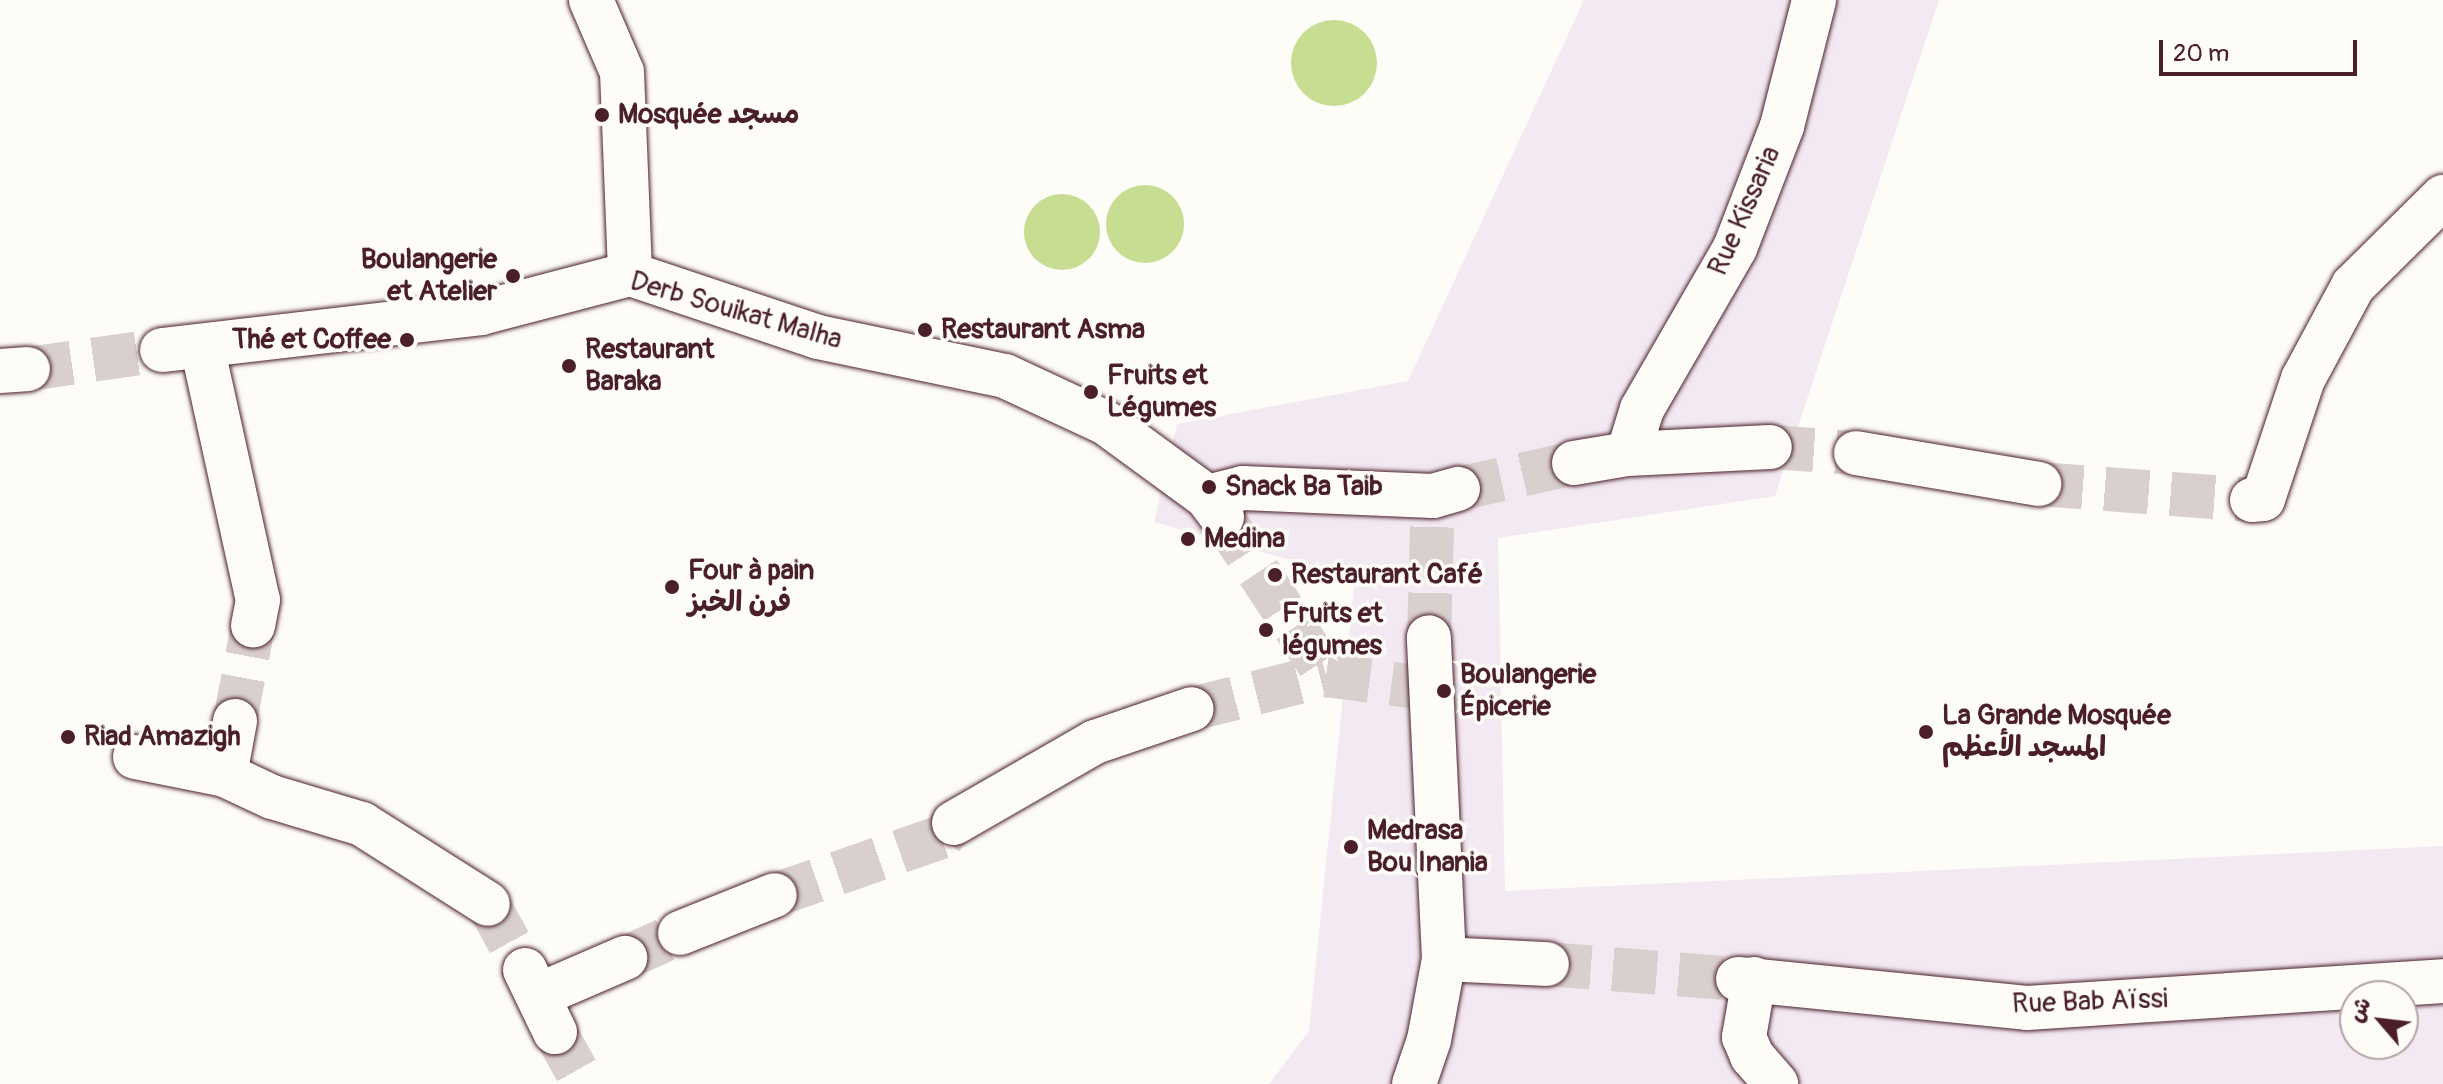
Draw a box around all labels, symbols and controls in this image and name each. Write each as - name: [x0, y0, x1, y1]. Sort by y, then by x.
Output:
- scale bar: [2163, 24, 2361, 74]
- text: 20 m: [2173, 39, 2229, 68]
- place label: Mosquée مسجد: [618, 98, 799, 132]
- marker: Mosquée مسجد: [593, 106, 611, 124]
- street label: Rue Kissaria: [1702, 141, 1788, 281]
- place label: Boulangerie et Atelier: [361, 243, 497, 309]
- street label: Derb Souikat Malha: [626, 265, 846, 357]
- marker: Boulangerie et Atelier: [504, 267, 522, 285]
- place label: Restaurant Asma: [941, 313, 1145, 347]
- marker: Restaurant Asma: [916, 321, 934, 339]
- place label: Thé et Coffee: [232, 323, 391, 357]
- marker: Thé et Coffee: [398, 331, 416, 349]
- place label: Restaurant Baraka: [585, 333, 714, 399]
- marker: Restaurant Baraka: [560, 357, 578, 375]
- place label: Fruits et Légumes: [1107, 359, 1216, 425]
- marker: Fruits et Légumes: [1082, 383, 1100, 401]
- place label: Snack Ba Taib: [1225, 470, 1383, 504]
- marker: Snack Ba Taib: [1200, 478, 1218, 496]
- place label: Medina: [1204, 522, 1285, 556]
- marker: Medina: [1179, 530, 1197, 548]
- place label: Four à pain فرن الخبز: [688, 554, 814, 620]
- place label: Restaurant Café: [1291, 558, 1483, 592]
- marker: Restaurant Café: [1266, 566, 1284, 584]
- marker: Four à pain فرن الخبز: [663, 578, 681, 596]
- place label: Fruits et légumes: [1282, 597, 1383, 663]
- marker: Fruits et légumes: [1257, 621, 1275, 639]
- place label: Boulangerie Épicerie: [1460, 658, 1596, 724]
- marker: Boulangerie Épicerie: [1435, 682, 1453, 700]
- place label: La Grande Mosquée المسجد الأعظم: [1942, 699, 2171, 765]
- place label: Riad Amazigh: [84, 720, 241, 754]
- marker: La Grande Mosquée المسجد الأعظم: [1917, 723, 1935, 741]
- marker: Riad Amazigh: [59, 728, 77, 746]
- place label: Medrasa Bou Inania: [1367, 814, 1488, 880]
- marker: Medrasa Bou Inania: [1342, 838, 1360, 856]
- north arrow: [2339, 980, 2419, 1060]
- street label: Rue Bab Aïssi: [2011, 982, 2169, 1022]
- text: ش: [2342, 992, 2378, 1027]

